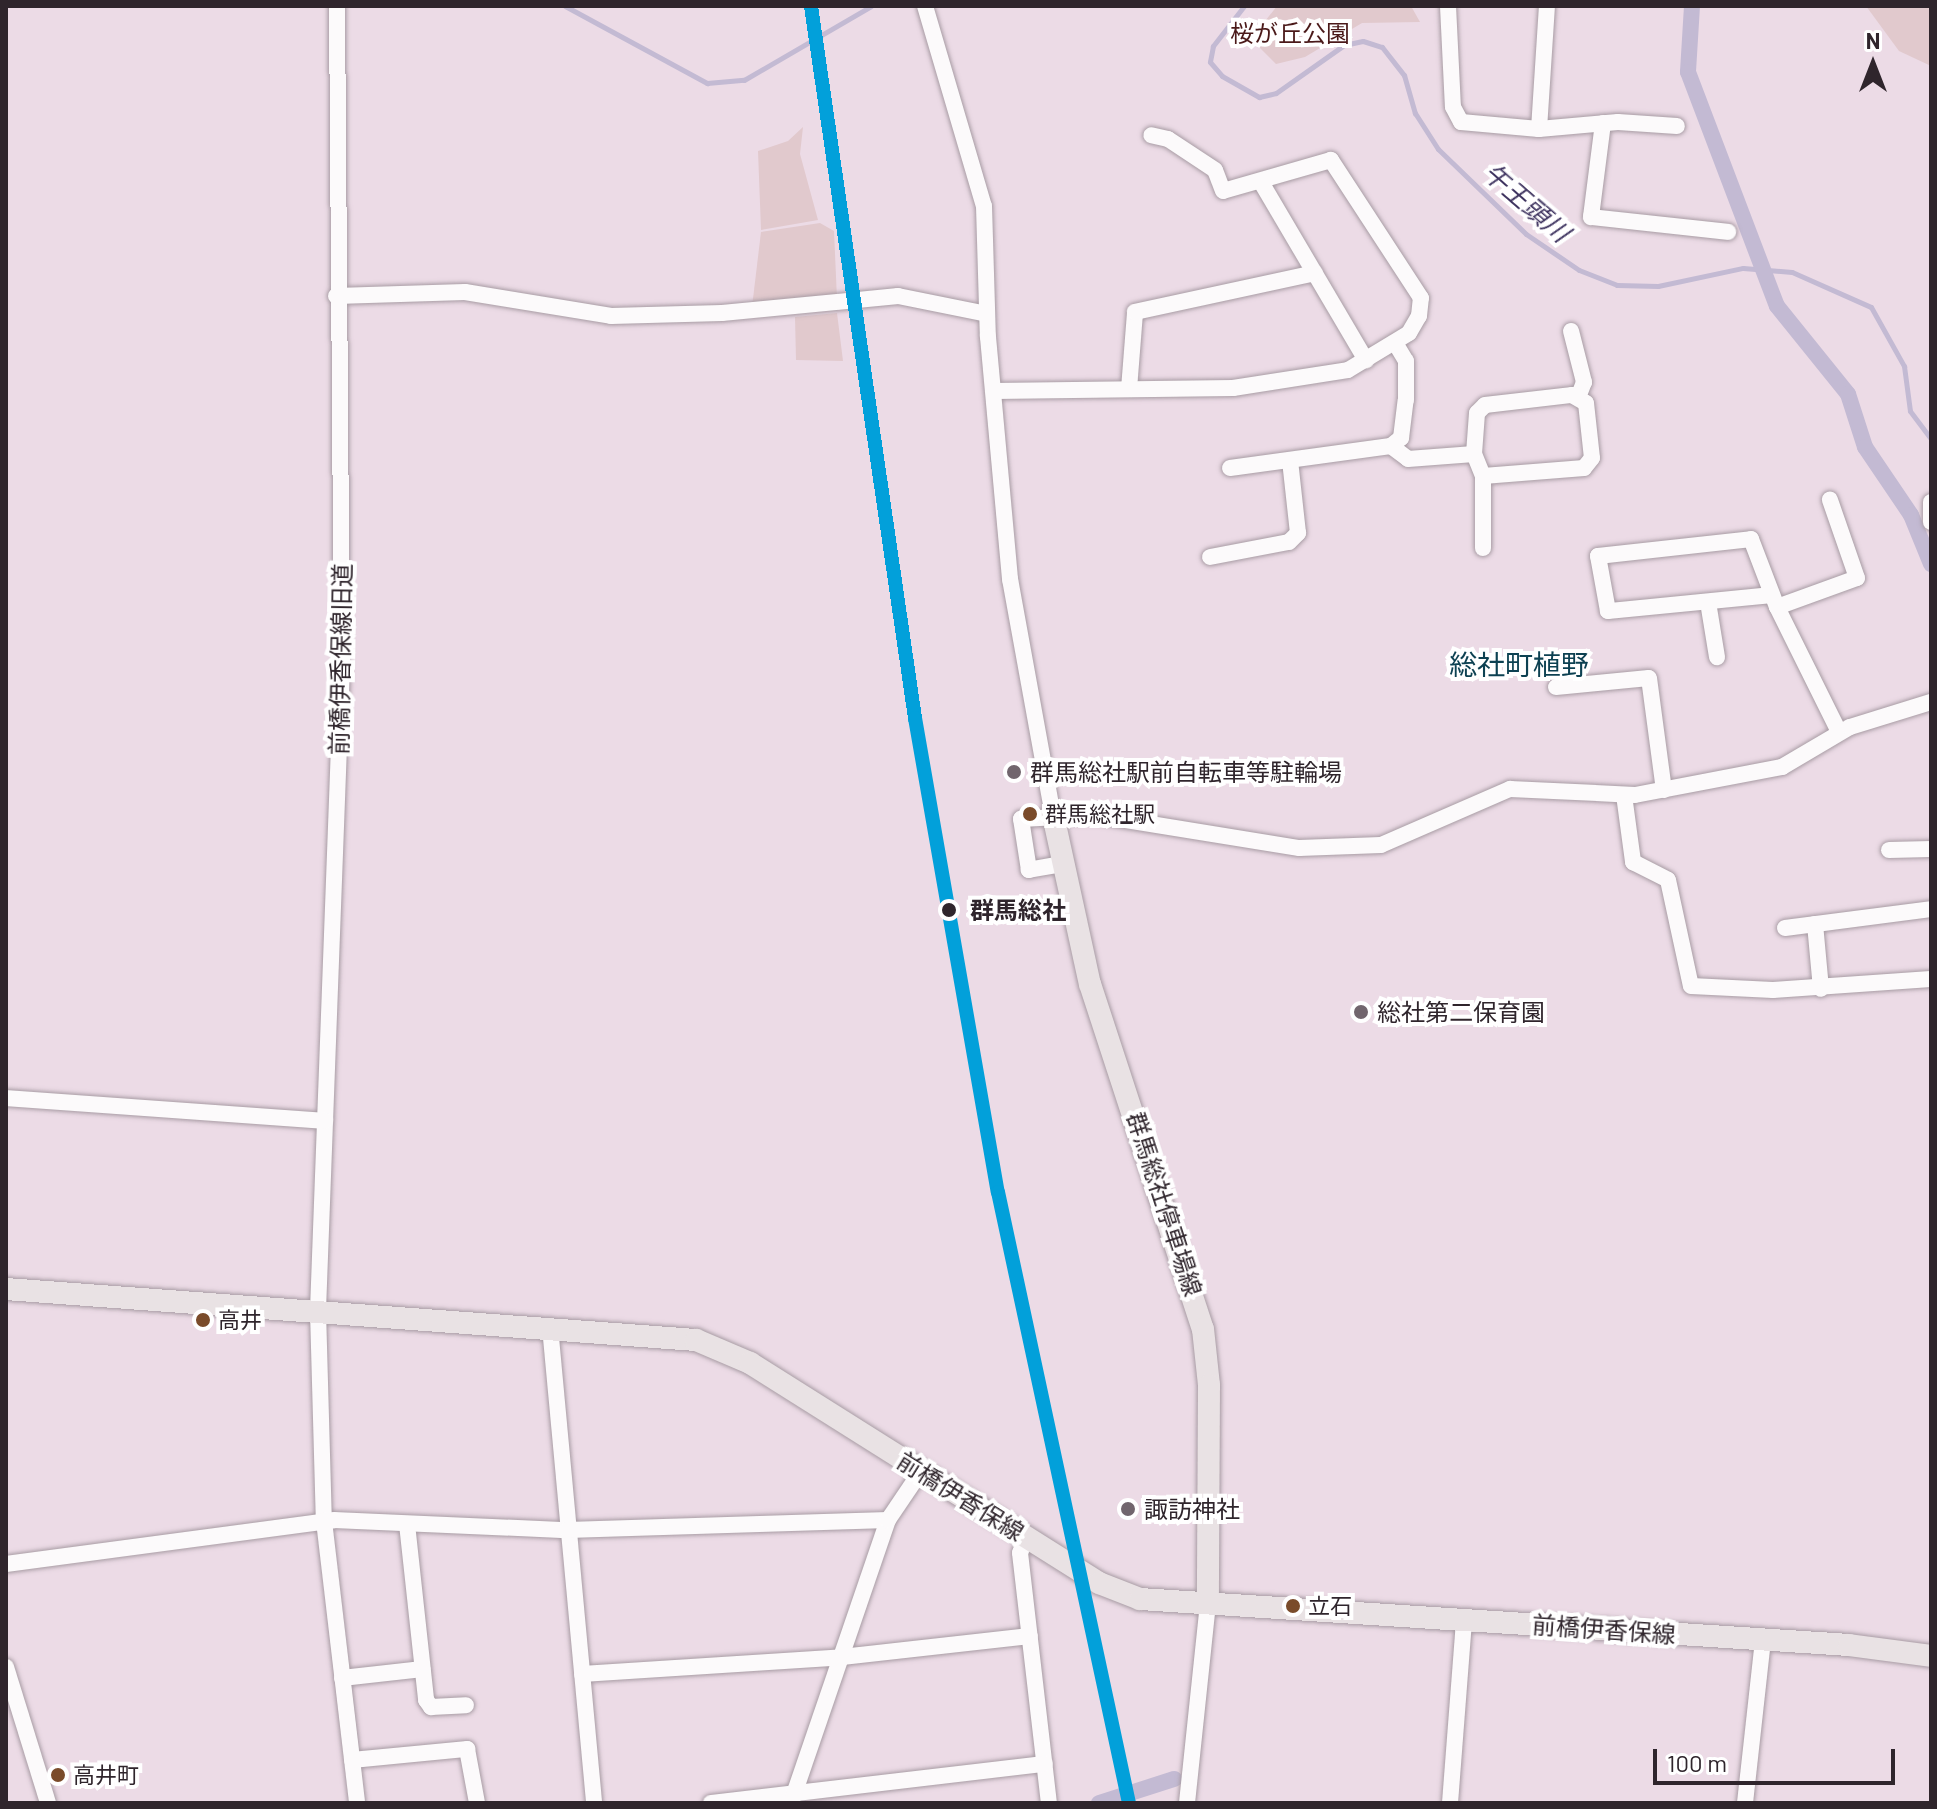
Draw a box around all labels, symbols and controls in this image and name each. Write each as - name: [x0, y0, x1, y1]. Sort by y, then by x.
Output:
- park label: 桜が丘公園: [1230, 19, 1350, 47]
- north arrow: [1833, 24, 1913, 104]
- text: N: [1866, 27, 1880, 53]
- water label: 午王頭川: [1478, 156, 1576, 248]
- street label: 前橋伊香保線旧道: [324, 563, 356, 755]
- district label: 総社町植野: [1449, 647, 1589, 681]
- place label: 群馬総社駅前自転車等駐輪場: [1030, 758, 1342, 786]
- marker: 群馬総社駅前自転車等駐輪場: [1005, 763, 1023, 781]
- place label: 群馬総社駅: [1045, 801, 1155, 827]
- marker: 群馬総社駅: [1022, 806, 1038, 822]
- marker: 群馬総社: [935, 896, 963, 924]
- place label: 群馬総社: [970, 896, 1066, 924]
- place label: 総社第二保育園: [1377, 998, 1545, 1026]
- marker: 総社第二保育園: [1352, 1003, 1370, 1021]
- street label: 群馬総社停車場線: [1122, 1108, 1208, 1300]
- place label: 高井: [218, 1307, 262, 1333]
- marker: 高井: [195, 1312, 211, 1328]
- street label: 前橋伊香保線: [892, 1446, 1030, 1546]
- place label: 諏訪神社: [1144, 1495, 1240, 1523]
- marker: 諏訪神社: [1119, 1500, 1137, 1518]
- place label: 立石: [1308, 1593, 1352, 1619]
- marker: 立石: [1285, 1598, 1301, 1614]
- street label: 前橋伊香保線: [1531, 1610, 1677, 1648]
- scale bar: [1657, 1733, 1899, 1783]
- text: 100 m: [1667, 1748, 1727, 1777]
- place label: 高井町: [73, 1762, 139, 1788]
- marker: 高井町: [50, 1767, 66, 1783]

